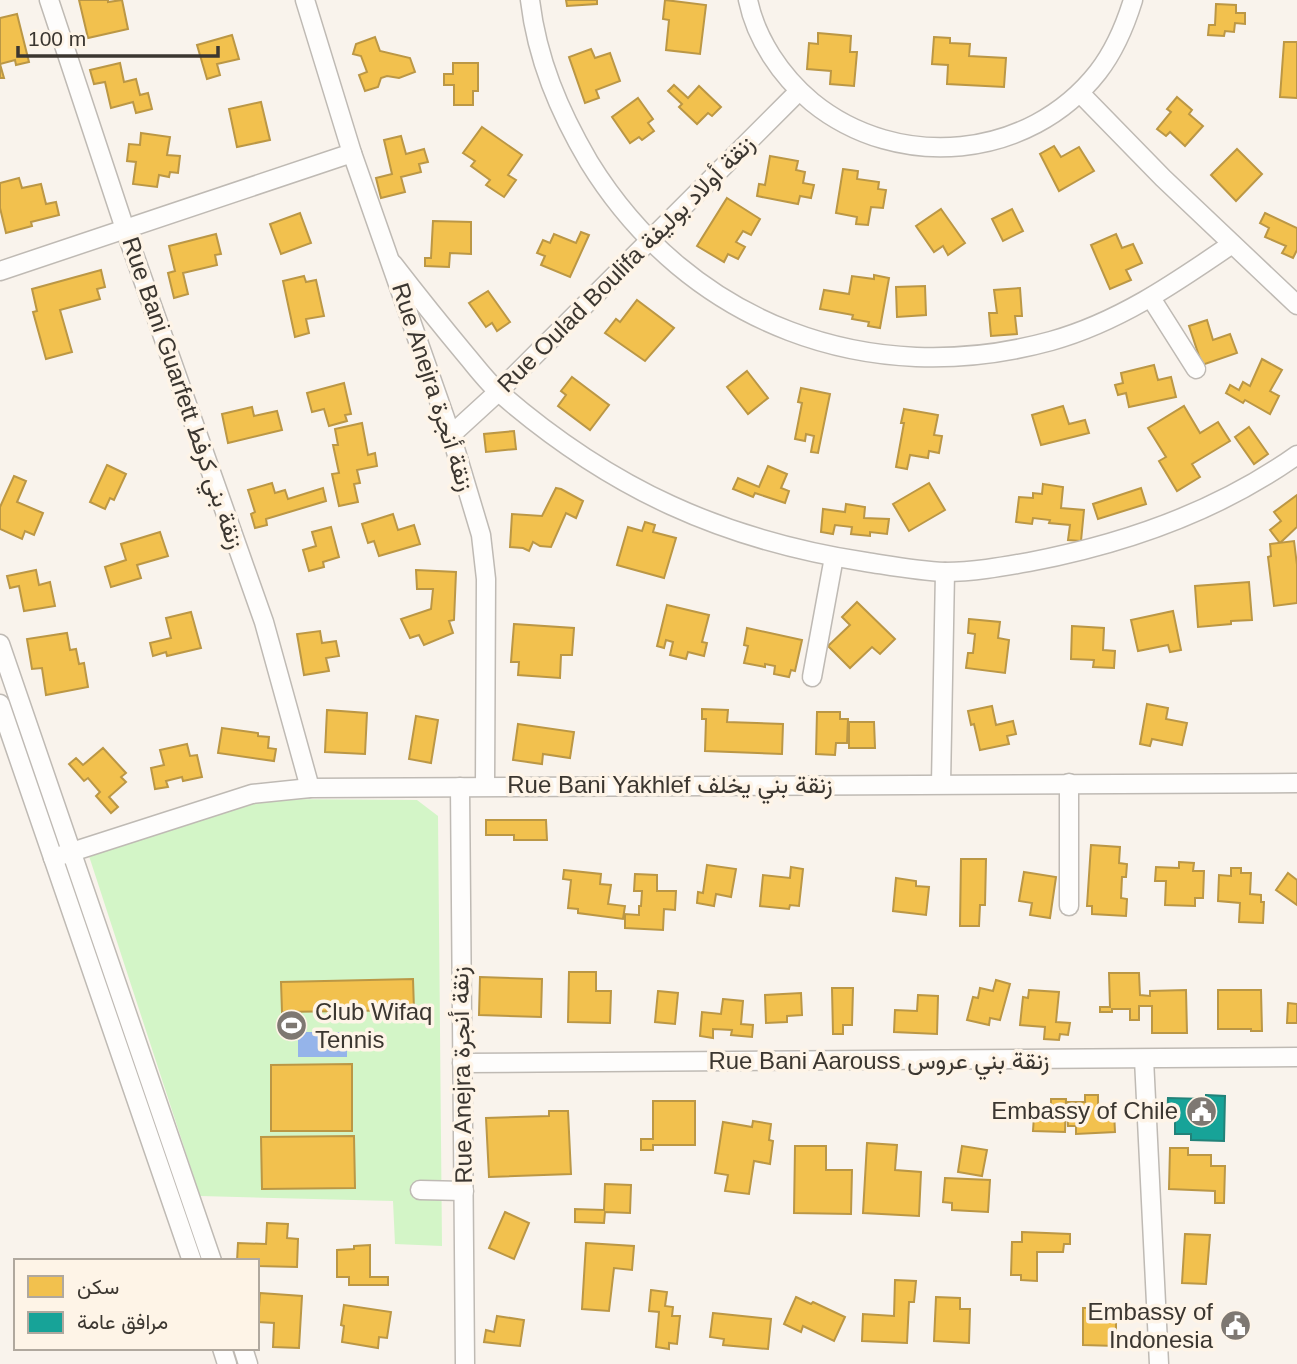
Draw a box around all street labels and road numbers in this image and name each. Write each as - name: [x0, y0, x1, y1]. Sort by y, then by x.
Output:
- street label: Rue Oulad Boulifa زنقة أولاد بوليفة: [492, 130, 761, 399]
- street label: Rue Bani Guarfett زنقة بني كرفط: [112, 233, 250, 554]
- street label: Rue Anejra زنقة أنجرة: [385, 279, 480, 495]
- street label: Rue Bani Yakhlef زنقة بني يخلف: [507, 771, 833, 804]
- street label: Rue Anejra زنقة أنجرة: [446, 966, 479, 1184]
- street label: Rue Bani Aarouss زنقة بني عروس: [708, 1047, 1050, 1080]

